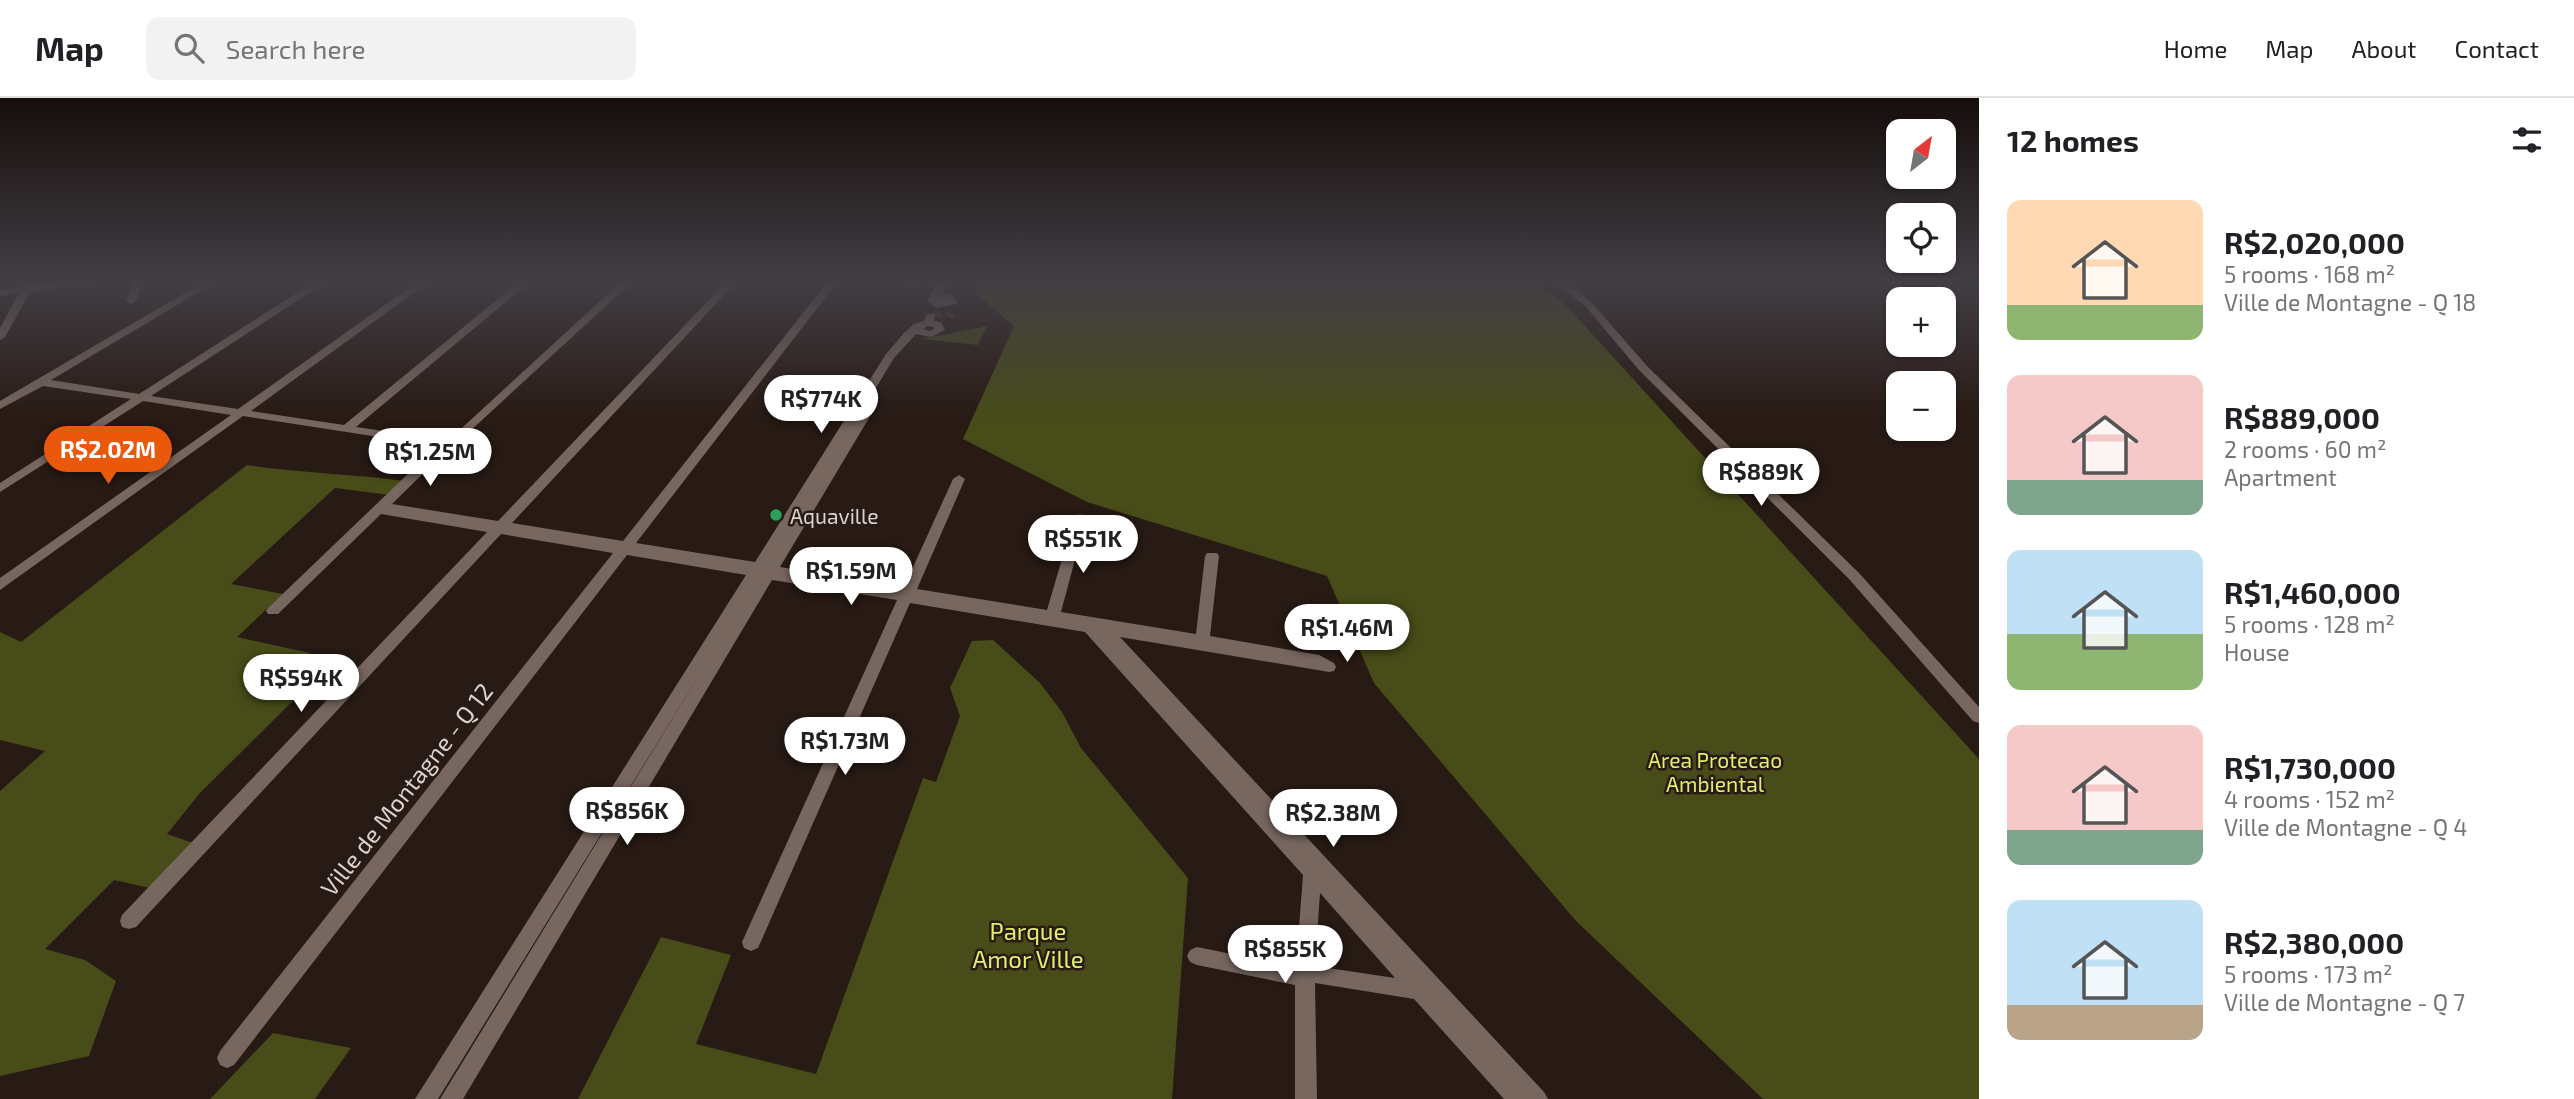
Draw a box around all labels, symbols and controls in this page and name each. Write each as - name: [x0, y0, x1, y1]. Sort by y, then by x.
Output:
- search box: [146, 17, 636, 80]
- text: Map: [35, 28, 104, 68]
- icon: search: [170, 29, 208, 67]
- text: Search here: [226, 33, 365, 64]
- text: Home: [2164, 34, 2227, 63]
- text: Map: [2265, 34, 2313, 63]
- text: About: [2351, 34, 2417, 63]
- text: Contact: [2455, 34, 2539, 63]
- north arrow: [1886, 119, 1956, 189]
- map controls: [1886, 119, 1956, 441]
- icon: filters: [2508, 121, 2546, 159]
- text: 12 homes: [2007, 122, 2139, 158]
- button: locate: [1886, 203, 1956, 273]
- text: R$2,020,000: [2224, 224, 2405, 260]
- icon: home: [2063, 228, 2147, 312]
- text: 5 rooms · 168 m²: [2224, 260, 2395, 288]
- button: +: [1886, 287, 1956, 357]
- text: Ville de Montagne - Q 18: [2224, 288, 2476, 316]
- button: −: [1886, 371, 1956, 441]
- pin: R$774K: [764, 376, 878, 435]
- text: R$774K: [780, 384, 862, 412]
- text: R$889,000: [2224, 399, 2380, 435]
- icon: home: [2063, 403, 2147, 487]
- pin: R$2.02M: [43, 426, 173, 486]
- pin: R$1.25M: [365, 428, 495, 488]
- text: R$2.02M: [60, 435, 156, 463]
- text: 2 rooms · 60 m²: [2224, 435, 2386, 463]
- text: R$1.25M: [385, 437, 475, 465]
- pin: R$889K: [1704, 448, 1818, 508]
- text: R$889K: [1718, 457, 1804, 485]
- text: Apartment: [2224, 463, 2337, 491]
- place label: Aquaville: [790, 503, 879, 528]
- marker: Aquaville: [768, 507, 784, 523]
- pin: R$551K: [1026, 516, 1140, 575]
- text: R$551K: [1044, 524, 1122, 552]
- pin: R$1.59M: [786, 547, 916, 607]
- text: R$1.59M: [805, 556, 897, 584]
- text: R$1,460,000: [2224, 574, 2401, 610]
- icon: home: [2063, 578, 2147, 662]
- pin: R$1.46M: [1282, 604, 1412, 664]
- text: 5 rooms · 128 m²: [2224, 610, 2395, 638]
- text: R$1.46M: [1301, 613, 1393, 641]
- text: House: [2224, 638, 2290, 666]
- pin: R$594K: [244, 654, 358, 714]
- text: R$594K: [259, 663, 343, 691]
- street label: Ville de Montagne - Q 12: [314, 677, 498, 901]
- pin: R$1.73M: [780, 718, 910, 777]
- text: R$1.73M: [800, 726, 890, 754]
- park label: Area Protecao Ambiental: [1648, 747, 1782, 796]
- text: R$1,730,000: [2224, 749, 2396, 785]
- icon: home: [2063, 753, 2147, 837]
- text: 4 rooms · 152 m²: [2224, 785, 2395, 813]
- pin: R$856K: [570, 788, 684, 847]
- pin: R$2.38M: [1268, 790, 1398, 849]
- text: R$856K: [585, 796, 669, 824]
- text: R$2.38M: [1285, 798, 1381, 826]
- text: Ville de Montagne - Q 4: [2224, 813, 2467, 841]
- park label: Parque Amor Ville: [972, 916, 1084, 973]
- text: R$2,380,000: [2224, 924, 2404, 960]
- pin: R$855K: [1228, 926, 1342, 985]
- icon: home: [2063, 928, 2147, 1012]
- text: R$855K: [1244, 934, 1326, 962]
- text: 5 rooms · 173 m²: [2224, 960, 2393, 988]
- text: Ville de Montagne - Q 7: [2224, 988, 2465, 1016]

